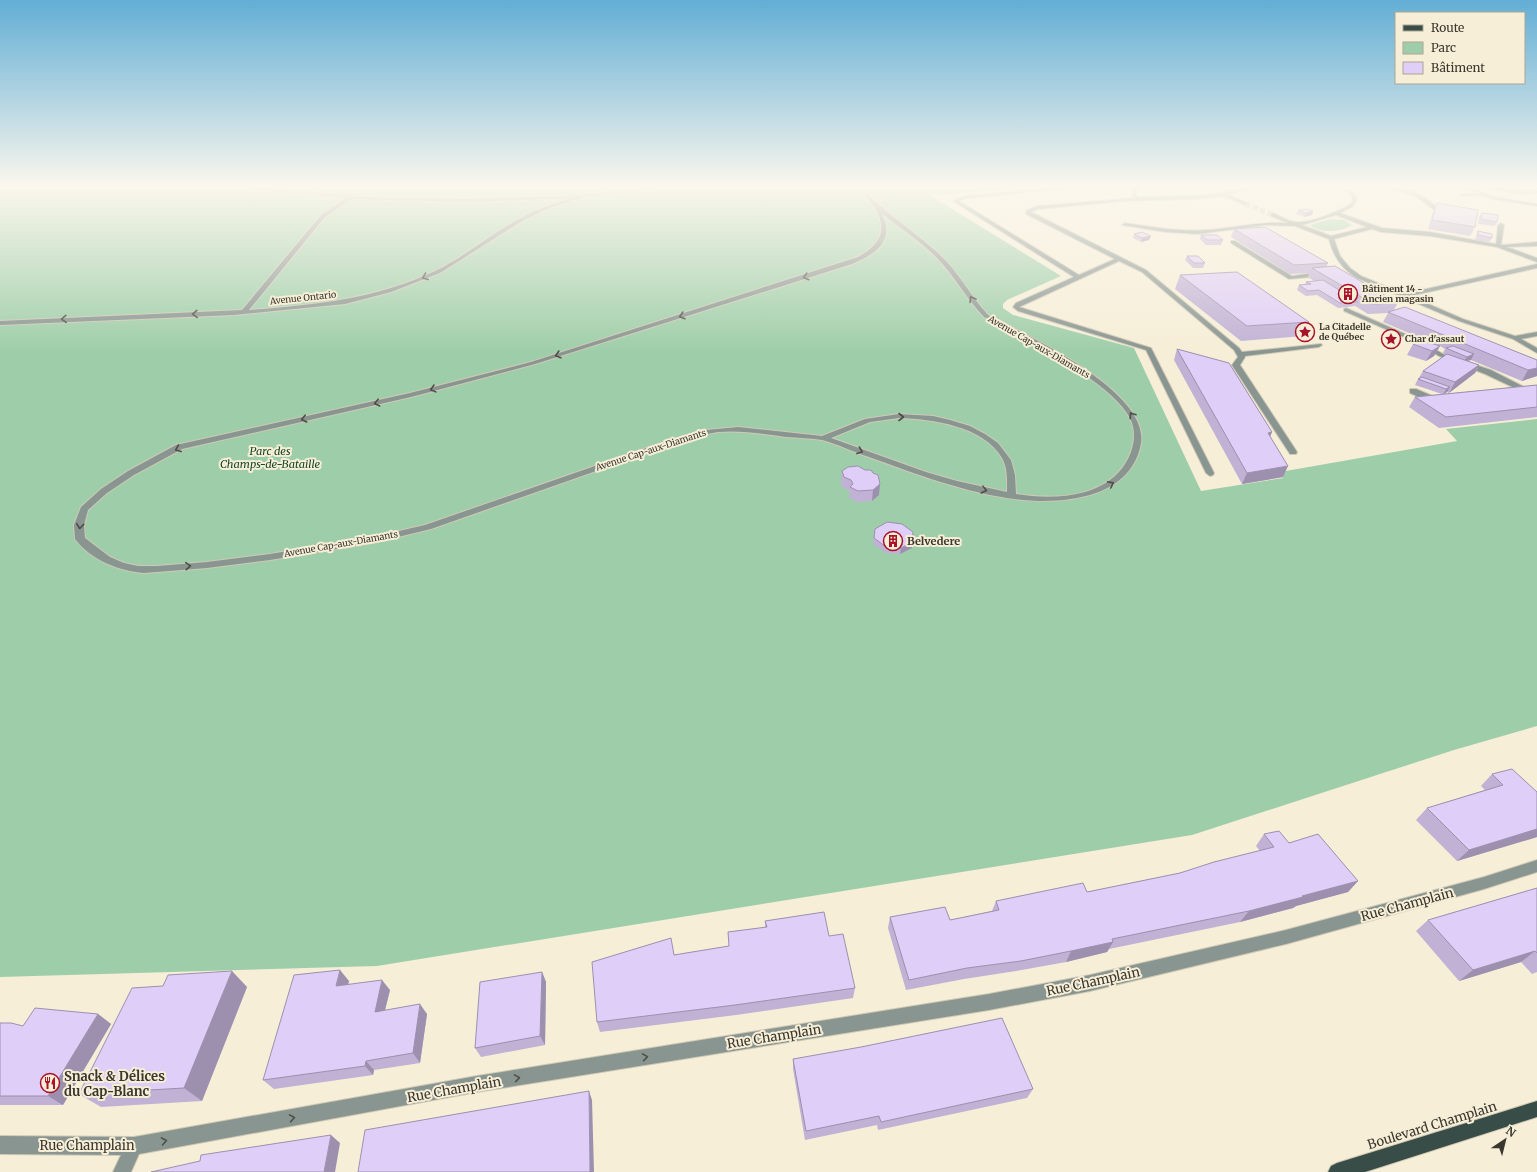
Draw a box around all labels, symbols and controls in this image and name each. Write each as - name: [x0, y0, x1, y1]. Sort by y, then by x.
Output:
- legend: [1395, 12, 1525, 84]
- text: Route: [1431, 20, 1464, 35]
- text: Parc: [1431, 40, 1456, 55]
- text: Bâtiment: [1431, 60, 1485, 75]
- one-way arrow: [803, 272, 810, 281]
- one-way arrow: [422, 273, 429, 281]
- building icon: Bâtiment 14 - Ancien magasin: [1337, 283, 1359, 305]
- place label: Bâtiment 14 - Ancien magasin: [1361, 283, 1434, 304]
- street label: Avenue Ontario: [268, 289, 337, 307]
- one-way arrow: [970, 296, 977, 303]
- one-way arrow: [192, 310, 198, 318]
- one-way arrow: [679, 311, 686, 320]
- street label: Avenue Cap-aux-Diamants: [986, 312, 1092, 380]
- one-way arrow: [61, 315, 67, 324]
- place icon: La Citadelle de Québec: [1294, 321, 1316, 343]
- place label: La Citadelle de Québec: [1319, 321, 1371, 342]
- place icon: Char d'assaut: [1380, 328, 1402, 350]
- place label: Char d'assaut: [1405, 333, 1465, 344]
- one-way arrow: [555, 350, 562, 359]
- one-way arrow: [429, 385, 436, 393]
- one-way arrow: [373, 398, 380, 406]
- one-way arrow: [1129, 412, 1136, 419]
- one-way arrow: [898, 413, 904, 421]
- one-way arrow: [301, 414, 308, 423]
- street label: Avenue Cap-aux-Diamants: [593, 426, 708, 473]
- one-way arrow: [174, 444, 181, 452]
- park label: Parc des Champs-de-Bataille: [220, 444, 320, 471]
- one-way arrow: [857, 447, 864, 455]
- one-way arrow: [1107, 481, 1114, 488]
- one-way arrow: [981, 485, 988, 494]
- one-way arrow: [76, 523, 85, 530]
- street label: Avenue Cap-aux-Diamants: [282, 528, 399, 559]
- building icon: Belvedere: [882, 530, 904, 552]
- place label: Belvedere: [907, 534, 960, 548]
- one-way arrow: [185, 562, 191, 571]
- street label: Rue Champlain: [1359, 884, 1456, 925]
- street label: Rue Champlain: [1045, 963, 1142, 1000]
- street label: Rue Champlain: [726, 1021, 823, 1052]
- one-way arrow: [642, 1053, 648, 1062]
- place label: Snack & Délices du Cap-Blanc: [64, 1068, 165, 1100]
- restaurant icon: Snack & Délices du Cap-Blanc: [39, 1072, 61, 1094]
- street label: Rue Champlain: [406, 1073, 503, 1106]
- one-way arrow: [514, 1074, 520, 1083]
- street label: Boulevard Champlain: [1365, 1098, 1499, 1153]
- one-way arrow: [289, 1114, 296, 1122]
- north arrow: [1485, 1120, 1525, 1160]
- text: N: [1503, 1124, 1519, 1140]
- street label: Rue Champlain: [39, 1137, 135, 1154]
- one-way arrow: [161, 1137, 168, 1146]

